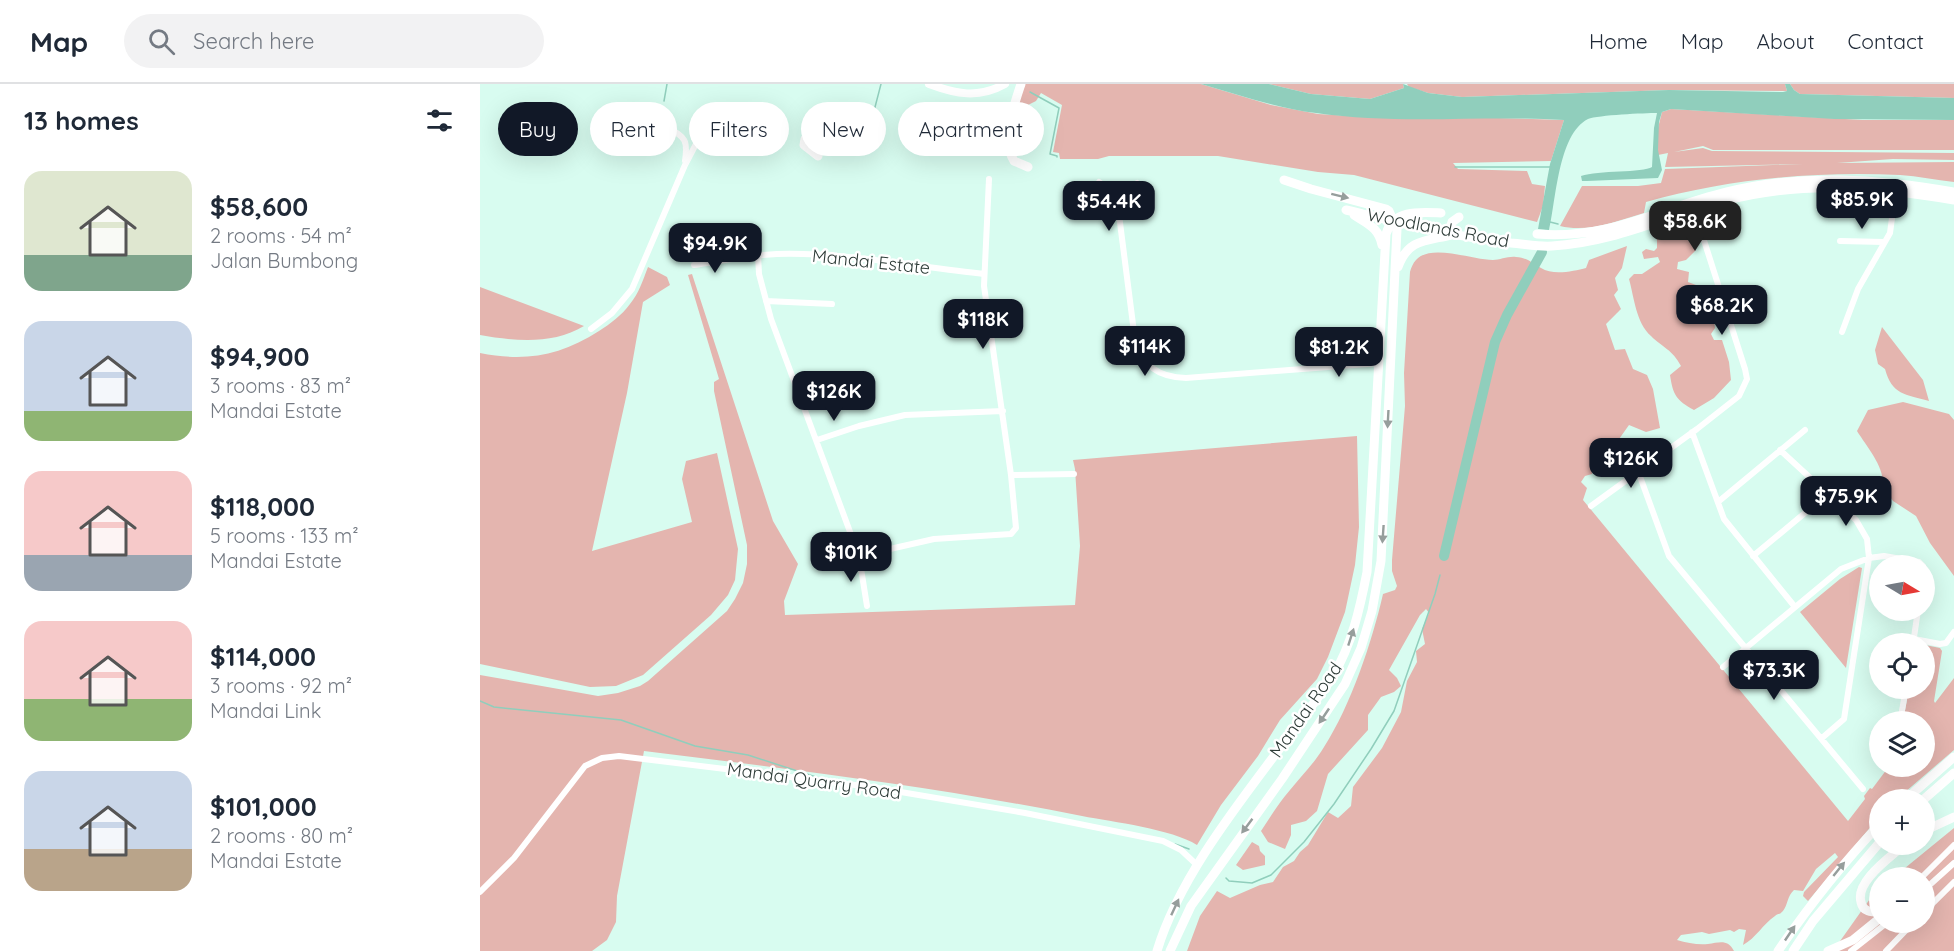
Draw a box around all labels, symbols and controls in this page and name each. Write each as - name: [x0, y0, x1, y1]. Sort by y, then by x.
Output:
- search box: [124, 14, 544, 68]
- text: Map: [30, 24, 88, 59]
- icon: search: [145, 25, 178, 58]
- text: Search here: [193, 27, 315, 55]
- text: Home: [1589, 28, 1648, 54]
- text: Map: [1681, 28, 1724, 54]
- text: About: [1757, 28, 1815, 54]
- text: Contact: [1848, 28, 1924, 54]
- chip: Buy: [498, 102, 578, 156]
- chip: Rent: [590, 102, 677, 156]
- chip: Filters: [689, 102, 789, 156]
- chip: New: [801, 102, 886, 156]
- chip: Apartment: [898, 102, 1044, 156]
- text: 13 homes: [24, 104, 139, 137]
- icon: filters: [423, 104, 456, 137]
- pin: $85.9K: [1813, 179, 1911, 230]
- pin: $54.4K: [1060, 181, 1158, 232]
- text: $85.9K: [1830, 186, 1894, 211]
- text: $54.4K: [1077, 188, 1141, 213]
- text: $58,600: [210, 190, 308, 223]
- one-way arrow: [1331, 192, 1349, 202]
- icon: home: [72, 195, 144, 267]
- pin: $58.6K: [1646, 201, 1744, 252]
- street label: Woodlands Road: [1365, 202, 1511, 253]
- text: $58.6K: [1663, 208, 1727, 233]
- text: 2 rooms · 54 m²: [210, 223, 352, 248]
- pin: $94.9K: [666, 223, 764, 274]
- text: $94.9K: [683, 230, 747, 255]
- street label: Mandai Estate: [811, 244, 931, 279]
- text: Jalan Bumbong: [210, 248, 358, 273]
- pin: $68.2K: [1673, 285, 1771, 336]
- text: $68.2K: [1690, 292, 1754, 317]
- pin: $118K: [941, 299, 1025, 350]
- text: $118K: [957, 306, 1009, 331]
- pin: $114K: [1103, 326, 1187, 377]
- pin: $81.2K: [1290, 327, 1388, 378]
- text: $114K: [1119, 333, 1171, 358]
- text: $81.2K: [1309, 334, 1369, 359]
- text: $94,900: [210, 340, 309, 373]
- icon: home: [72, 345, 144, 417]
- pin: $126K: [792, 371, 876, 422]
- text: 3 rooms · 83 m²: [210, 373, 351, 398]
- text: $126K: [806, 378, 862, 403]
- text: Mandai Estate: [210, 398, 342, 423]
- one-way arrow: [1384, 409, 1393, 428]
- pin: $126K: [1589, 438, 1673, 489]
- text: $126K: [1603, 445, 1659, 470]
- pin: $75.9K: [1797, 476, 1895, 527]
- text: $75.9K: [1814, 483, 1878, 508]
- text: $118,000: [210, 490, 315, 523]
- icon: home: [72, 495, 144, 567]
- text: 5 rooms · 133 m²: [210, 523, 359, 548]
- one-way arrow: [1378, 524, 1388, 543]
- pin: $101K: [809, 532, 893, 583]
- text: $101K: [825, 539, 877, 564]
- text: Mandai Estate: [210, 548, 342, 573]
- north arrow: [1869, 555, 1935, 621]
- map controls: [1869, 555, 1935, 933]
- one-way arrow: [1346, 628, 1356, 646]
- button: locate: [1869, 633, 1935, 699]
- text: $114,000: [210, 640, 316, 673]
- icon: home: [72, 645, 144, 717]
- pin: $73.3K: [1725, 650, 1823, 701]
- street label: Mandai Road: [1264, 657, 1347, 762]
- text: $73.3K: [1743, 657, 1805, 682]
- text: 3 rooms · 92 m²: [210, 673, 352, 698]
- text: Mandai Link: [210, 698, 321, 723]
- one-way arrow: [1318, 708, 1330, 724]
- button: layers: [1869, 711, 1935, 777]
- street label: Mandai Quarry Road: [726, 757, 903, 804]
- button: +: [1869, 789, 1935, 855]
- text: $101,000: [210, 790, 317, 823]
- icon: home: [72, 795, 144, 867]
- one-way arrow: [1242, 818, 1254, 833]
- text: 2 rooms · 80 m²: [210, 823, 353, 848]
- text: Mandai Estate: [210, 848, 342, 873]
- one-way arrow: [1833, 861, 1846, 877]
- button: −: [1869, 867, 1935, 933]
- one-way arrow: [1171, 898, 1180, 916]
- one-way arrow: [1784, 925, 1795, 941]

